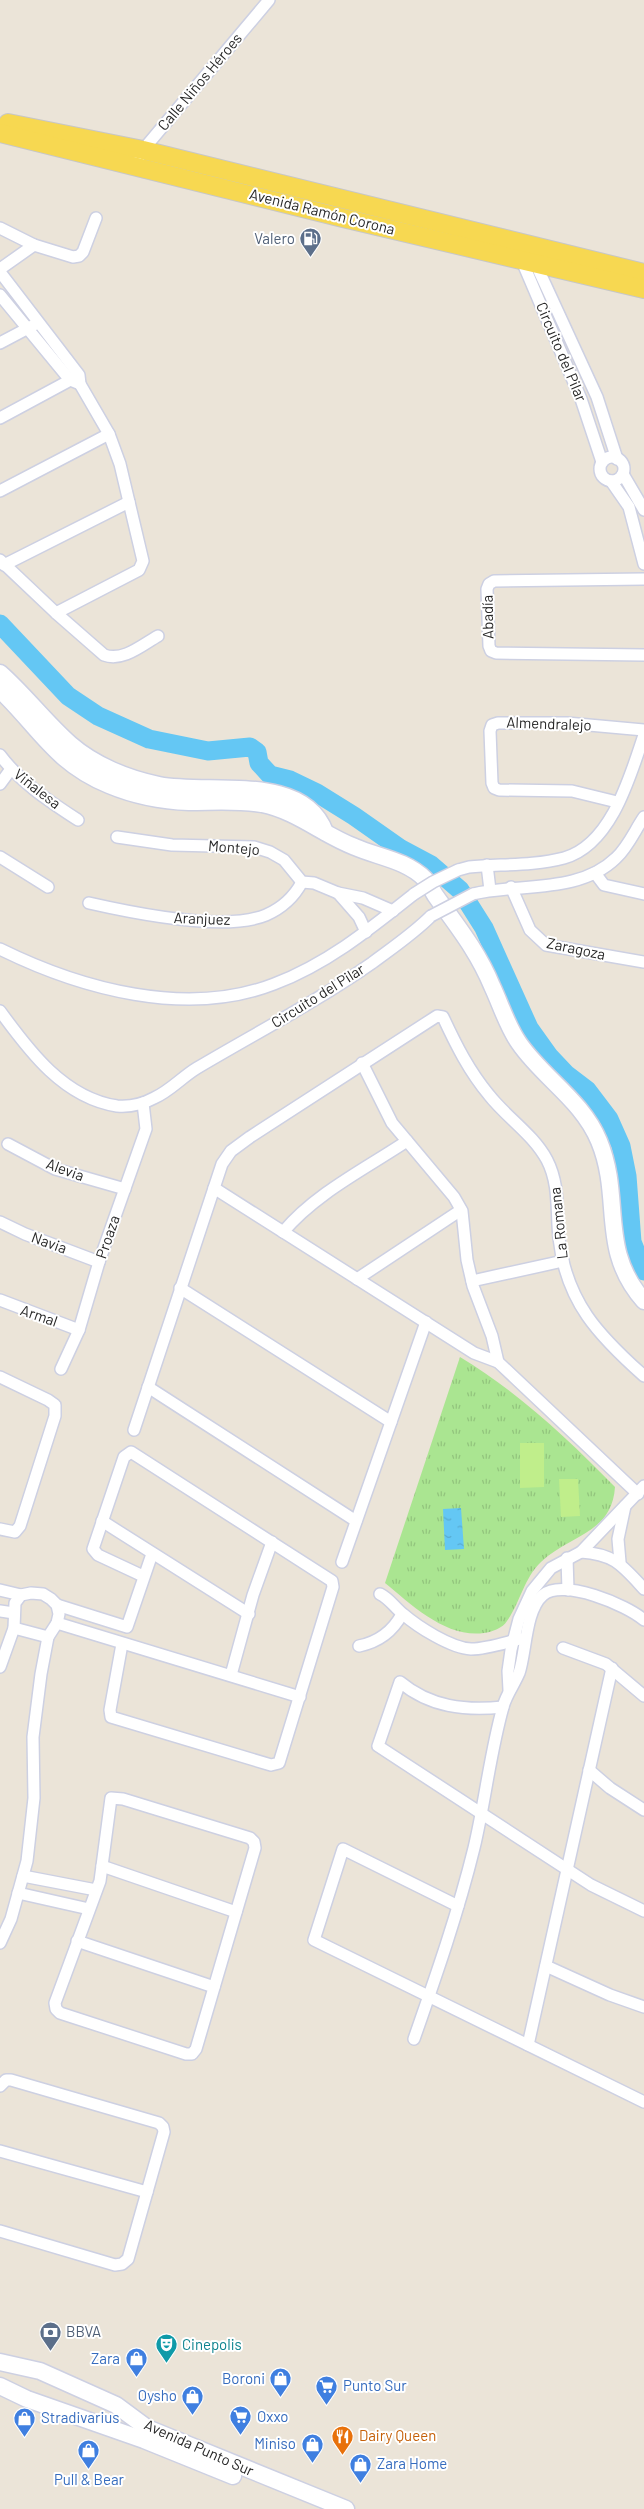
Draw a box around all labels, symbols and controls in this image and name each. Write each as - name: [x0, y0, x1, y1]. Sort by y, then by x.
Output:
- street label: Calle Niños Héroes: [153, 29, 245, 134]
- street label: Avenida Ramón Corona: [248, 184, 397, 238]
- fuel station icon: Valero: [299, 227, 323, 258]
- place label: Valero: [254, 229, 295, 247]
- street label: Circuito del Pilar: [533, 299, 591, 405]
- street label: Abadía: [478, 595, 496, 639]
- street label: Almendralejo: [506, 713, 592, 733]
- street label: Viñalesa: [11, 764, 65, 812]
- street label: Montejo: [207, 836, 261, 858]
- street label: Aranjuez: [173, 908, 231, 928]
- street label: Zaragoza: [545, 933, 607, 963]
- street label: Circuito del Pilar: [268, 959, 368, 1031]
- street label: Alevia: [44, 1154, 87, 1184]
- street label: La Romana: [545, 1186, 571, 1260]
- street label: Proaza: [91, 1213, 123, 1261]
- street label: Navia: [29, 1227, 69, 1257]
- street label: Armal: [18, 1300, 60, 1330]
- bank icon: BBVA: [38, 2320, 62, 2351]
- place label: BBVA: [66, 2322, 101, 2340]
- theatre icon: Cinepolis: [154, 2333, 178, 2364]
- place label: Cinepolis: [182, 2335, 242, 2353]
- shop icon: Zara: [124, 2347, 148, 2378]
- place label: Zara: [91, 2349, 120, 2367]
- shop icon: Boroni: [269, 2367, 293, 2398]
- place label: Boroni: [222, 2369, 265, 2387]
- supermarket icon: Punto Sur: [315, 2374, 339, 2405]
- place label: Punto Sur: [343, 2376, 407, 2394]
- shop icon: Oysho: [181, 2384, 205, 2415]
- place label: Oysho: [138, 2386, 177, 2404]
- supermarket icon: Oxxo: [229, 2405, 253, 2436]
- shop icon: Stradivarius: [13, 2406, 37, 2437]
- place label: Oxxo: [257, 2407, 289, 2425]
- place label: Stradivarius: [41, 2408, 120, 2426]
- street label: Avenida Punto Sur: [142, 2415, 257, 2480]
- restaurant icon: Dairy Queen: [331, 2424, 355, 2455]
- place label: Dairy Queen: [359, 2426, 436, 2444]
- shop icon: Miniso: [300, 2432, 324, 2463]
- place label: Miniso: [254, 2434, 296, 2452]
- shop icon: Pull & Bear: [77, 2439, 101, 2470]
- shop icon: Zara Home: [349, 2452, 373, 2483]
- place label: Zara Home: [377, 2454, 447, 2472]
- place label: Pull & Bear: [54, 2470, 125, 2488]

